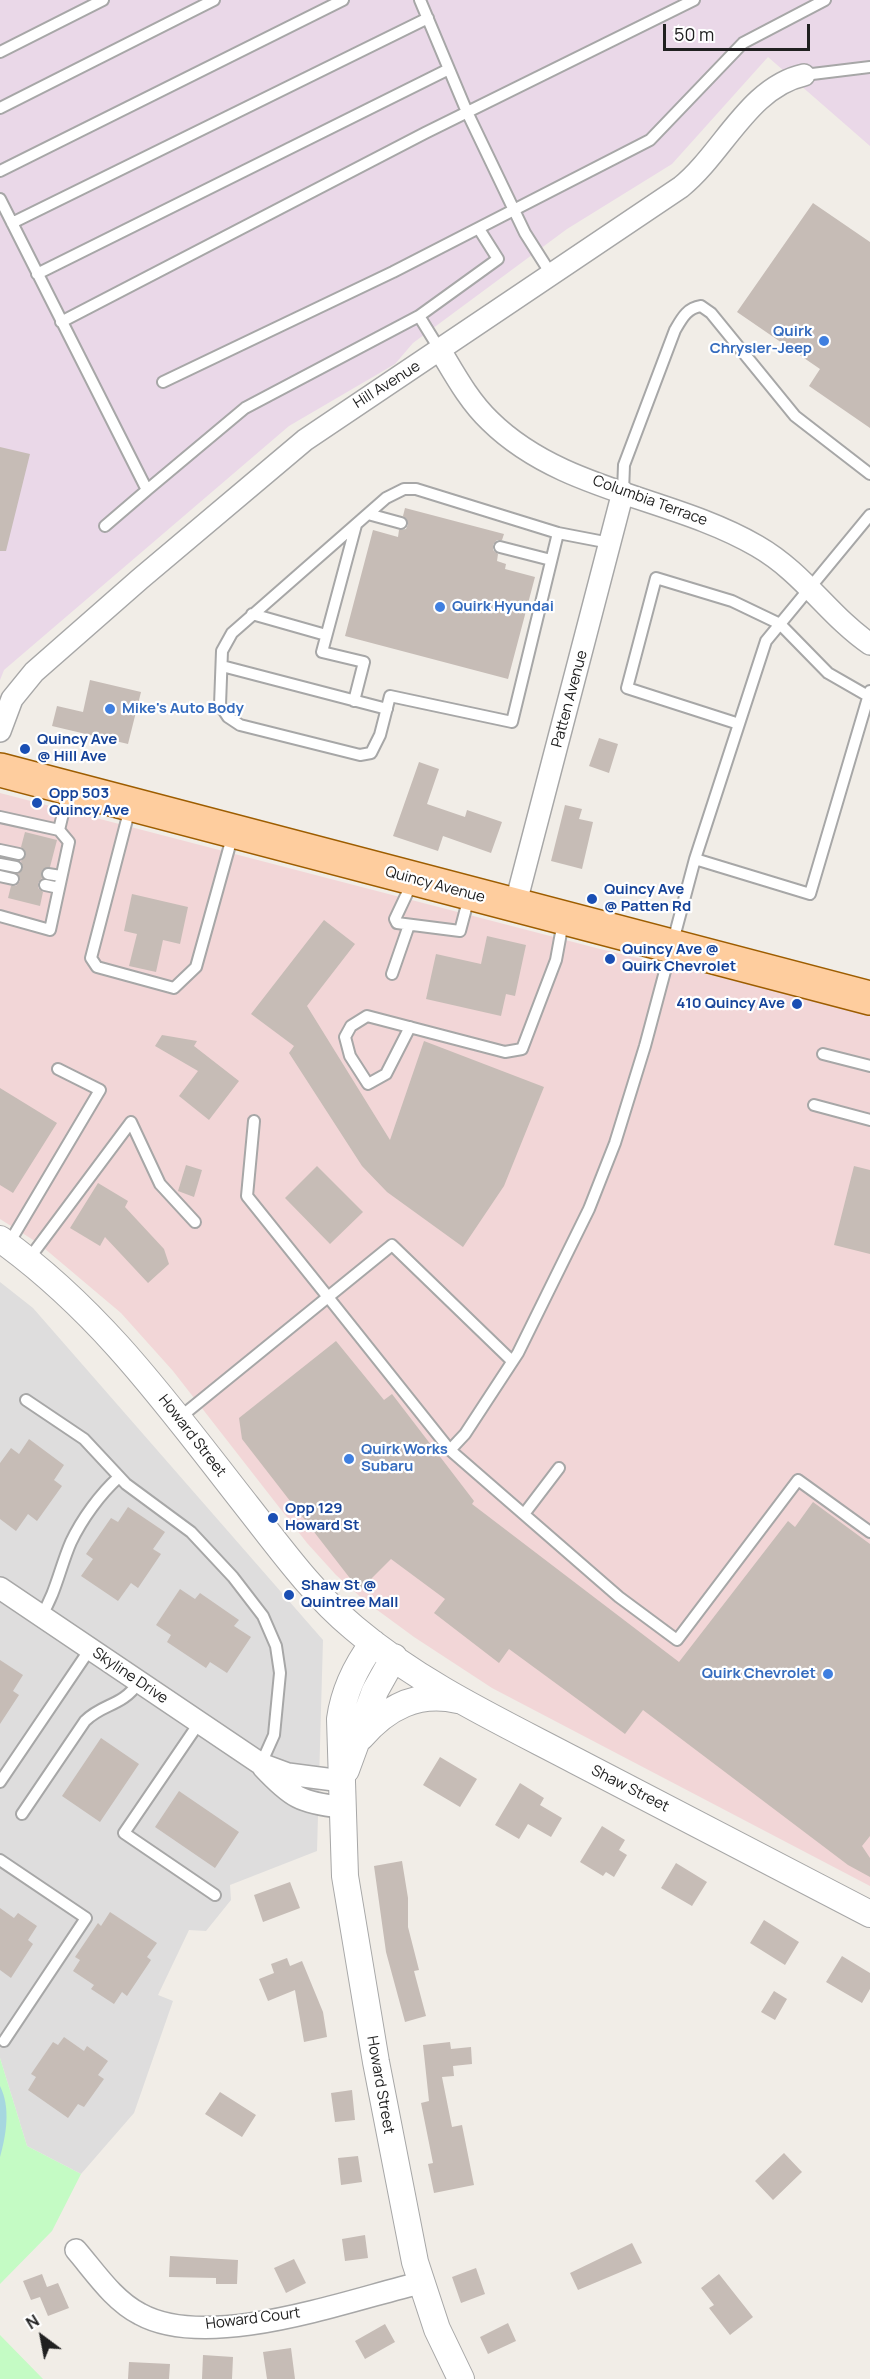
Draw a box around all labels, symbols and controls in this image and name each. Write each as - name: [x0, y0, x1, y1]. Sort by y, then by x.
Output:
- scale bar: [666, 12, 813, 50]
- text: 50 m: [674, 22, 714, 46]
- place label: Quirk Chrysler-Jeep: [710, 323, 812, 358]
- marker: Quirk Chrysler-Jeep: [817, 334, 831, 348]
- street label: Hill Avenue: [350, 357, 424, 413]
- street label: Columbia Terrace: [590, 472, 710, 530]
- place label: Quirk Hyundai: [452, 598, 554, 616]
- marker: Quirk Hyundai: [433, 600, 447, 614]
- street label: Patten Avenue: [548, 648, 592, 750]
- place label: Mike's Auto Body: [122, 700, 244, 718]
- marker: Mike's Auto Body: [103, 702, 117, 716]
- place label: Quincy Ave @ Hill Ave: [37, 731, 117, 766]
- marker: Quincy Ave @ Hill Ave: [18, 742, 32, 756]
- place label: Opp 503 Quincy Ave: [49, 785, 129, 820]
- marker: Opp 503 Quincy Ave: [30, 796, 44, 810]
- street label: Quincy Avenue: [383, 863, 487, 907]
- place label: Quincy Ave @ Patten Rd: [604, 881, 691, 916]
- marker: Quincy Ave @ Patten Rd: [585, 892, 599, 906]
- place label: Quincy Ave @ Quirk Chevrolet: [622, 941, 736, 976]
- marker: Quincy Ave @ Quirk Chevrolet: [603, 952, 617, 966]
- place label: 410 Quincy Ave: [676, 995, 785, 1013]
- marker: 410 Quincy Ave: [790, 997, 804, 1011]
- street label: Howard Street: [154, 1391, 230, 1481]
- place label: Quirk Works Subaru: [361, 1441, 448, 1476]
- marker: Quirk Works Subaru: [342, 1452, 356, 1466]
- place label: Opp 129 Howard St: [285, 1500, 359, 1535]
- marker: Opp 129 Howard St: [266, 1511, 280, 1525]
- place label: Shaw St @ Quintree Mall: [301, 1577, 398, 1612]
- marker: Shaw St @ Quintree Mall: [282, 1588, 296, 1602]
- street label: Skyline Drive: [89, 1644, 171, 1708]
- place label: Quirk Chevrolet: [702, 1665, 816, 1683]
- marker: Quirk Chevrolet: [821, 1667, 835, 1681]
- street label: Shaw Street: [588, 1762, 672, 1816]
- street label: Howard Street: [363, 2034, 397, 2136]
- street label: Howard Court: [205, 2304, 301, 2334]
- north arrow: [12, 2307, 72, 2367]
- text: N: [22, 2309, 43, 2334]

